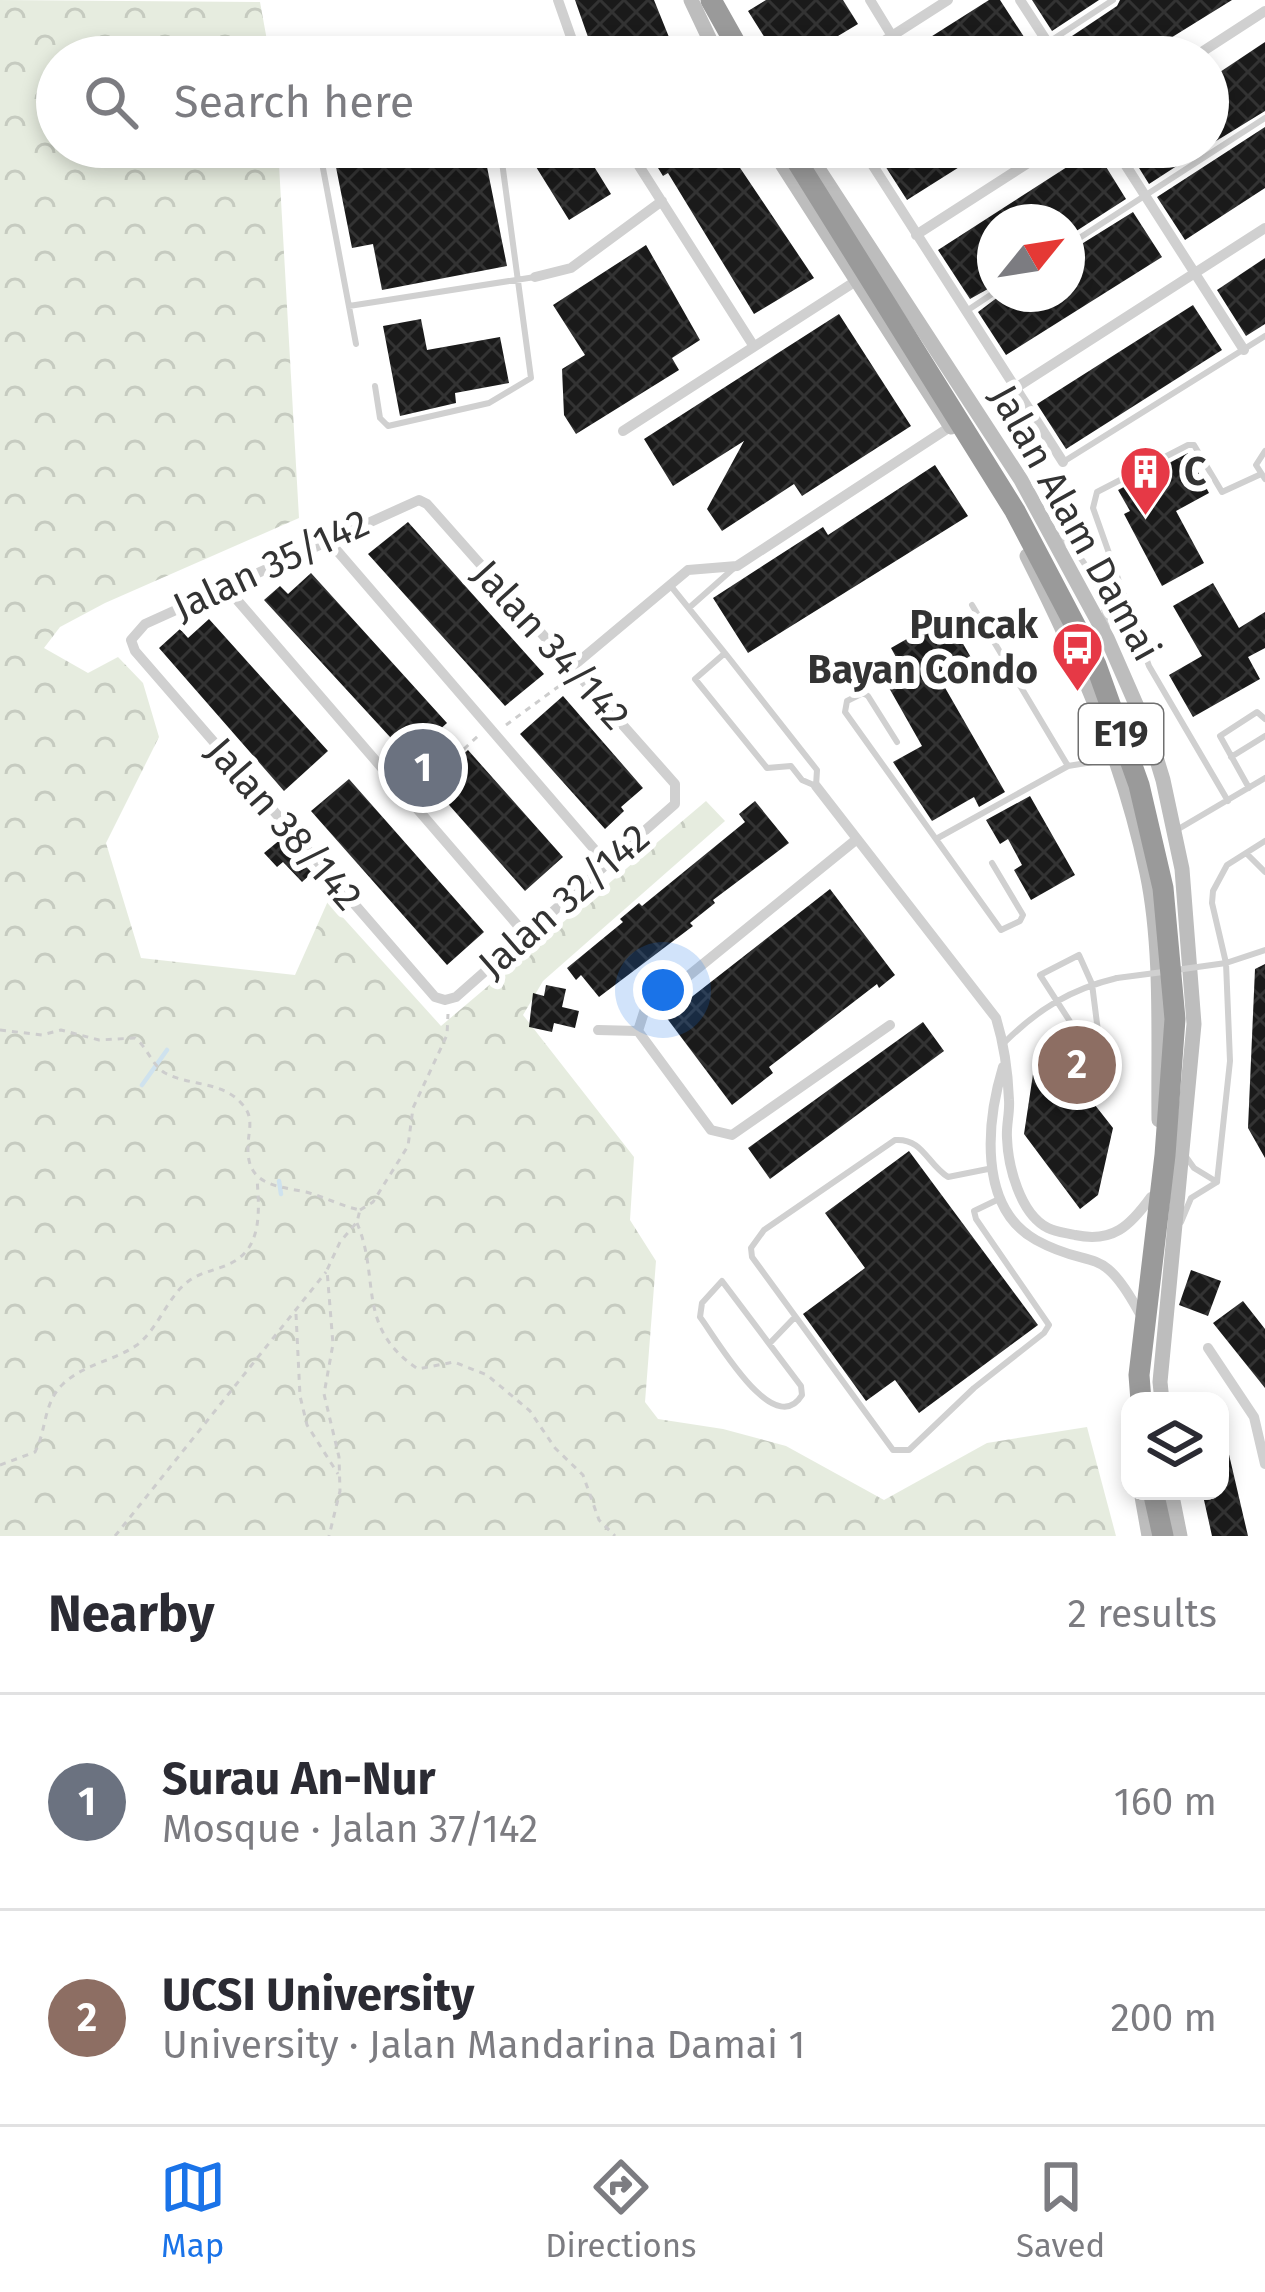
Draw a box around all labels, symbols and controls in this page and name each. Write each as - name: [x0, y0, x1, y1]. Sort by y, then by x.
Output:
- search box: [36, 36, 1229, 168]
- icon: search: [78, 69, 144, 135]
- text: Search here: [174, 75, 414, 129]
- north arrow: [977, 204, 1085, 312]
- street label: Jalan Alam Damai: [980, 377, 1170, 669]
- building icon: C: [1117, 444, 1173, 518]
- place label: C: [1184, 449, 1207, 495]
- street label: Jalan 35/142: [166, 500, 376, 630]
- street label: Jalan 34/142: [463, 551, 639, 739]
- place label: Puncak Bayan Condo: [808, 602, 1038, 693]
- bus stop icon: Puncak Bayan Condo: [1049, 619, 1105, 693]
- road number: E19: [1079, 704, 1163, 764]
- pin: 1: [384, 723, 462, 813]
- street label: Jalan 38/142: [197, 728, 371, 920]
- street label: Jalan 32/142: [469, 814, 659, 988]
- your location: [633, 960, 693, 1020]
- pin: 2: [1038, 1020, 1116, 1110]
- map controls: [1121, 1392, 1229, 1500]
- button: layers: [1121, 1392, 1229, 1500]
- text: Nearby: [48, 1583, 214, 1645]
- text: 2 results: [1068, 1591, 1217, 1637]
- text: Surau An-Nur: [162, 1752, 435, 1806]
- text: 1: [78, 1779, 96, 1825]
- text: 160 m: [1114, 1779, 1217, 1825]
- text: Mosque · Jalan 37/142: [162, 1806, 538, 1852]
- text: UCSI University: [162, 1968, 474, 2022]
- text: 2: [77, 1995, 97, 2041]
- text: 200 m: [1110, 1995, 1217, 2041]
- text: University · Jalan Mandarina Damai 1: [162, 2022, 805, 2068]
- tab: Map: [160, 2154, 226, 2266]
- tab: Directions: [545, 2154, 697, 2266]
- tab: Saved: [1016, 2154, 1105, 2266]

